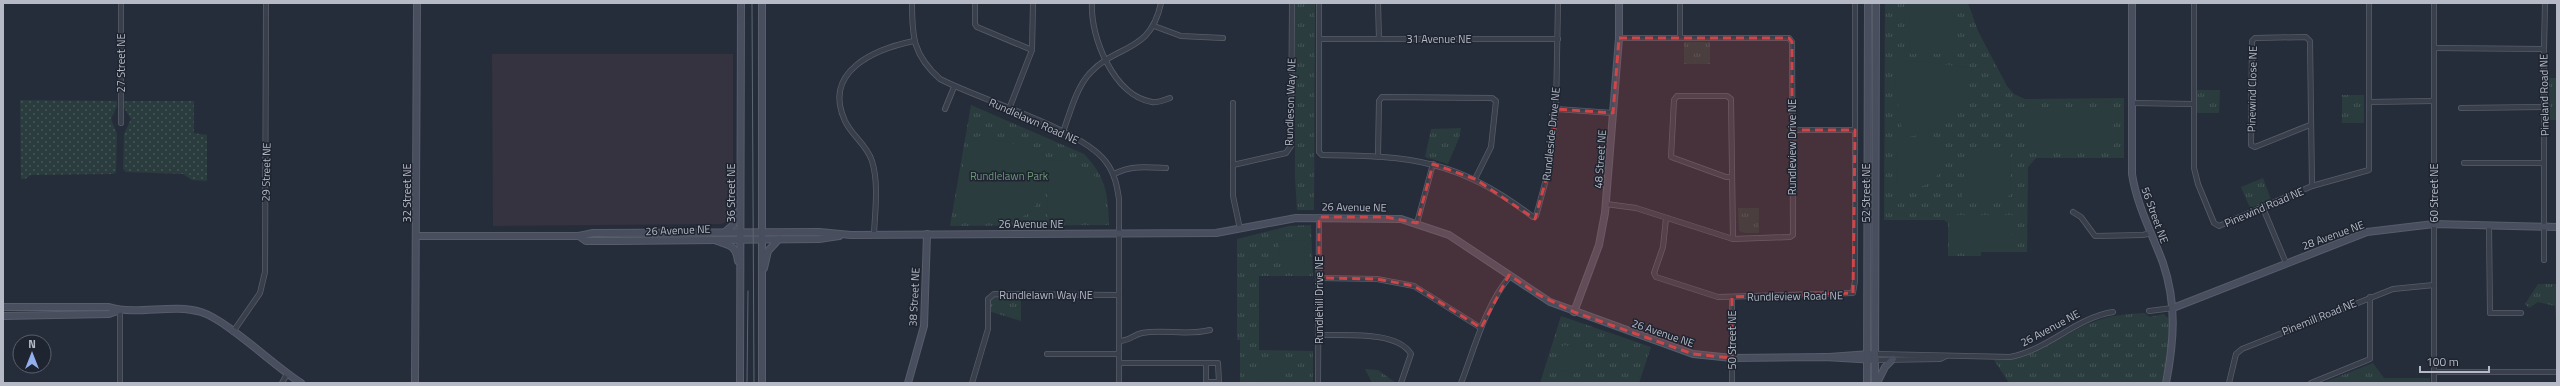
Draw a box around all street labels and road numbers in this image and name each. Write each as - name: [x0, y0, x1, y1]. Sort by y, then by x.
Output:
- street label: 31 Avenue NE: [1406, 31, 1472, 47]
- street label: 27 Street NE: [113, 33, 129, 93]
- street label: Pinewind Close NE: [2243, 46, 2261, 132]
- street label: Pineland Road NE: [2535, 54, 2553, 136]
- street label: Rundleson Way NE: [1280, 58, 1300, 146]
- street label: Rundleside Drive NE: [1538, 87, 1564, 181]
- street label: Rundlelawn Road NE: [986, 94, 1082, 148]
- street label: Rundleview Drive NE: [1784, 99, 1800, 195]
- street label: 48 Street NE: [1590, 129, 1610, 189]
- street label: 29 Street NE: [257, 142, 275, 202]
- street label: 32 Street NE: [399, 163, 415, 223]
- street label: 36 Street NE: [723, 163, 739, 223]
- street label: 52 Street NE: [1858, 163, 1874, 223]
- street label: 60 Street NE: [2426, 163, 2442, 223]
- street label: Pinewind Road NE: [2222, 183, 2306, 231]
- street label: 56 Street NE: [2137, 185, 2173, 245]
- street label: 26 Avenue NE: [1321, 198, 1387, 216]
- street label: 26 Avenue NE: [998, 216, 1064, 232]
- street label: 28 Avenue NE: [2300, 216, 2366, 254]
- street label: 26 Avenue NE: [645, 221, 711, 239]
- street label: Rundlehill Drive NE: [1311, 256, 1327, 344]
- street label: 38 Street NE: [904, 267, 924, 327]
- street label: Rundlelawn Way NE: [999, 287, 1093, 303]
- street label: Rundleview Road NE: [1747, 287, 1843, 305]
- street label: Pinemill Road NE: [2279, 295, 2359, 339]
- street label: 26 Avenue NE: [2018, 306, 2082, 350]
- street label: 50 Street NE: [1724, 310, 1740, 370]
- street label: 26 Avenue NE: [1630, 315, 1696, 351]

